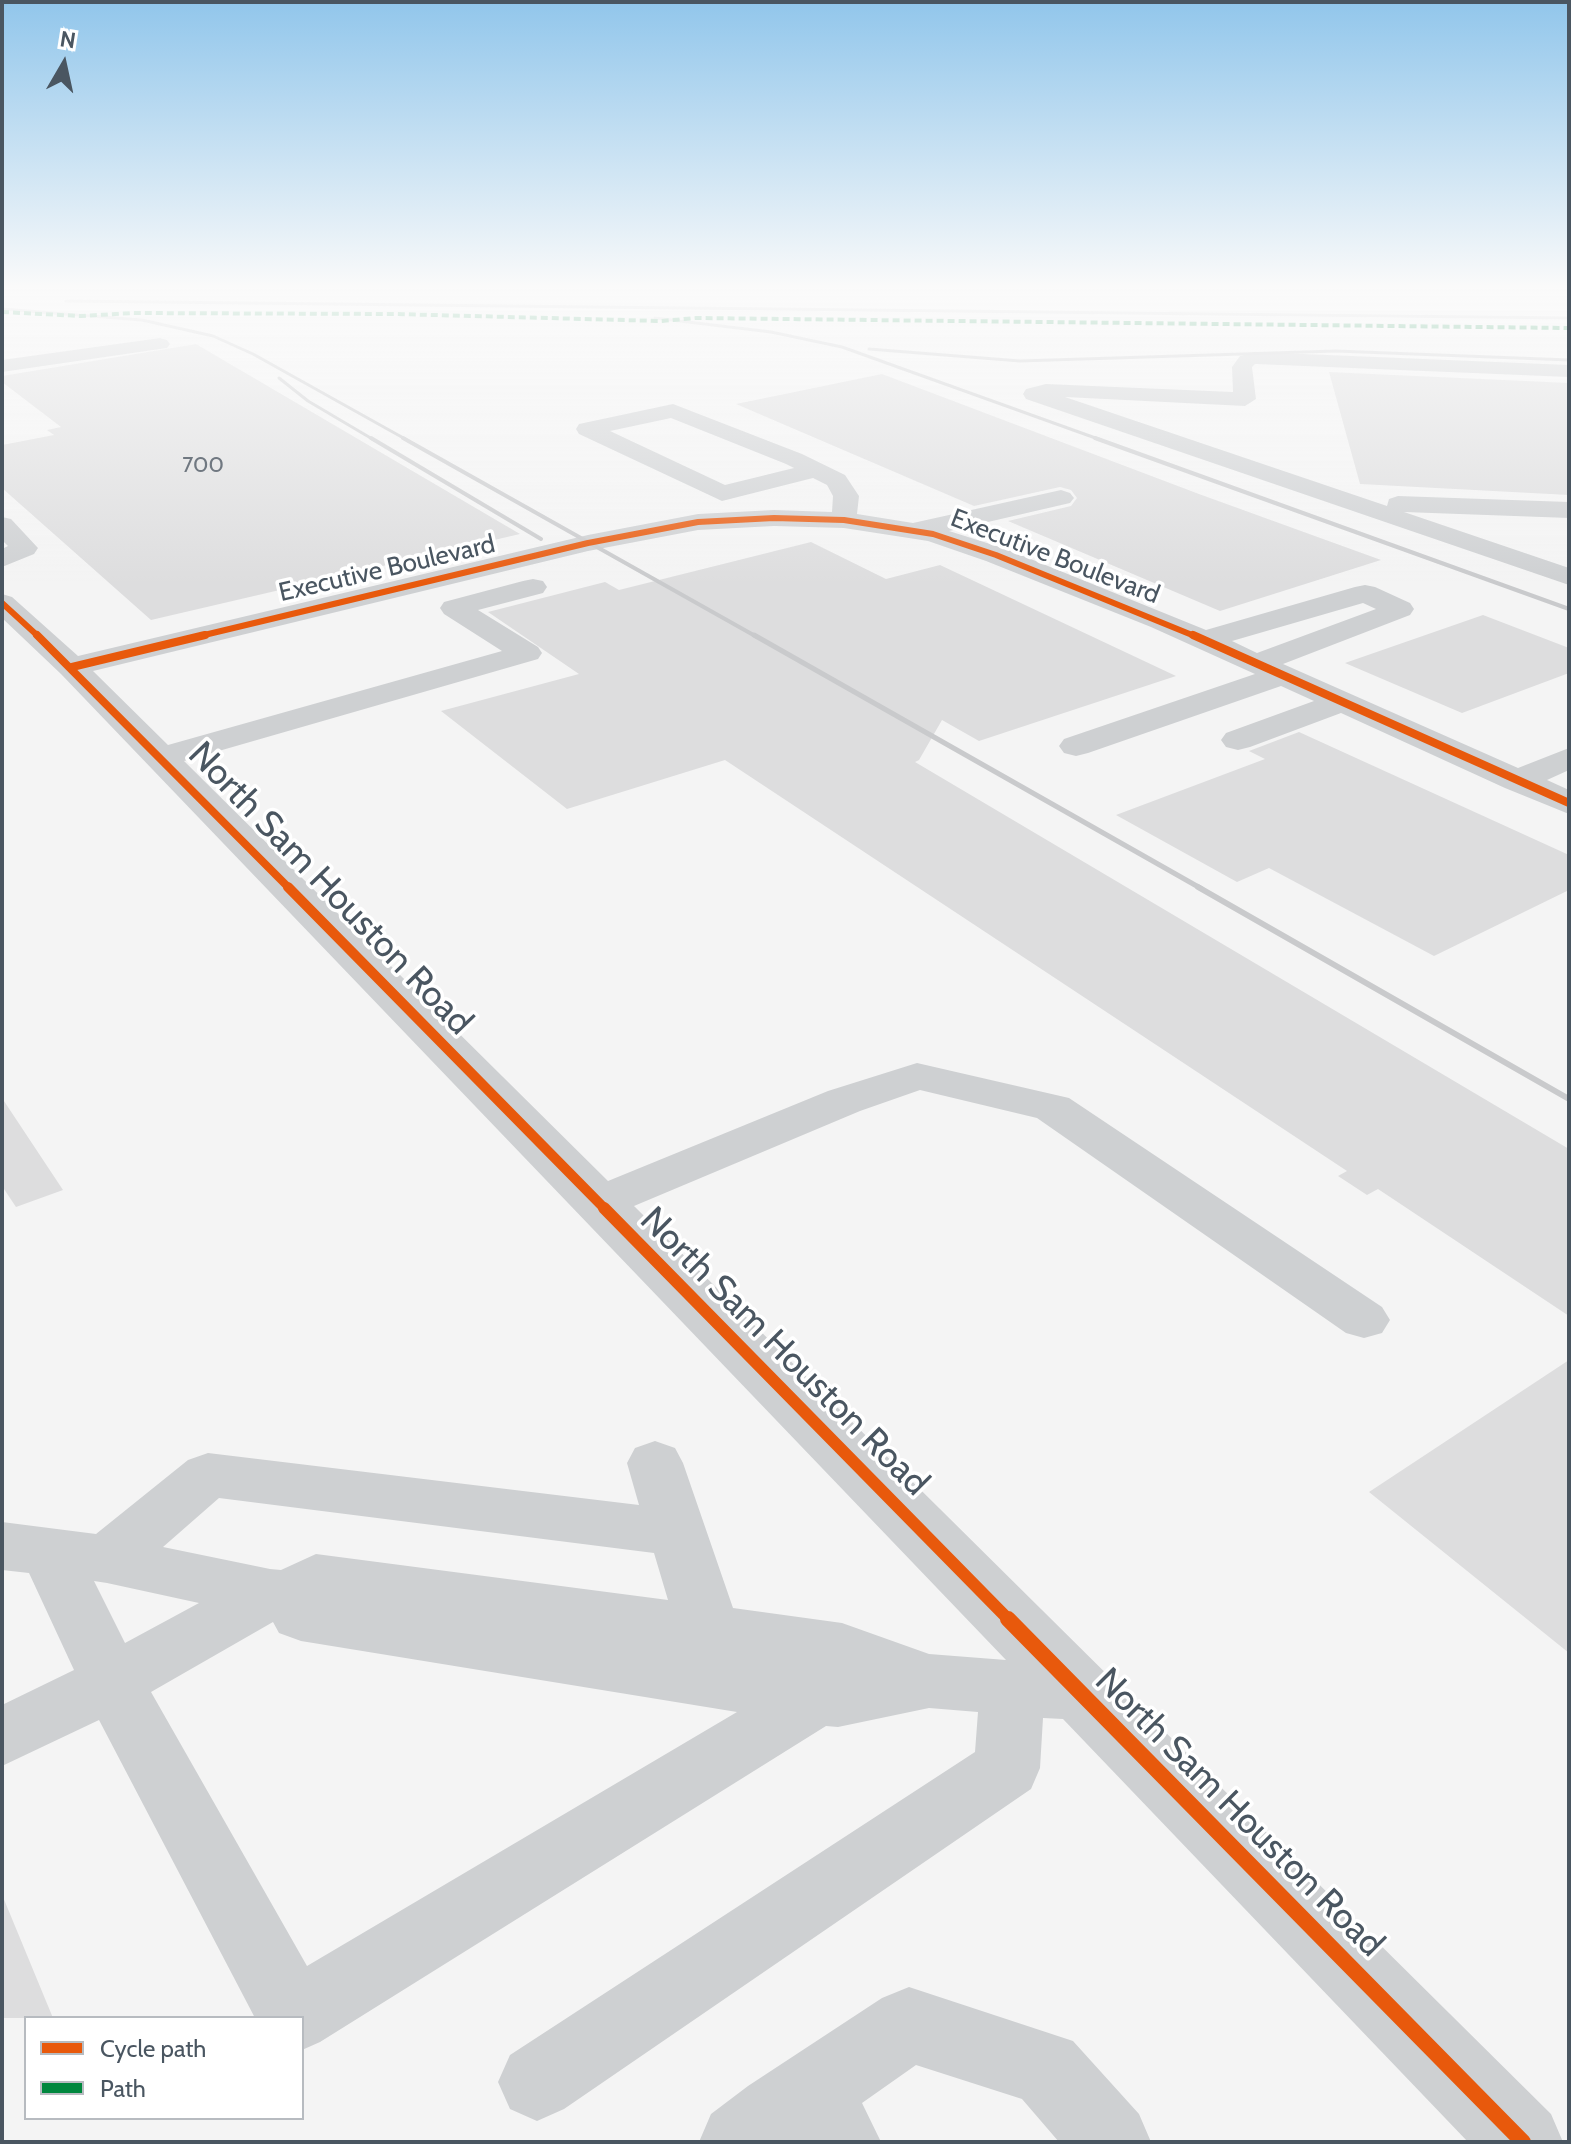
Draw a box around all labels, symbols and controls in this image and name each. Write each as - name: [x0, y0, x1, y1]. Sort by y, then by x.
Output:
- north arrow: [24, 24, 104, 104]
- text: N: [58, 25, 78, 54]
- house number: 700: [182, 453, 224, 479]
- street label: Executive Boulevard: [946, 503, 1164, 611]
- street label: Executive Boulevard: [276, 529, 498, 609]
- street label: North Sam Houston Road: [179, 734, 481, 1044]
- street label: North Sam Houston Road: [631, 1199, 937, 1505]
- street label: North Sam Houston Road: [1086, 1660, 1392, 1966]
- legend: [24, 2016, 304, 2120]
- text: Cycle path: [100, 2034, 206, 2063]
- text: Path: [100, 2074, 146, 2103]

